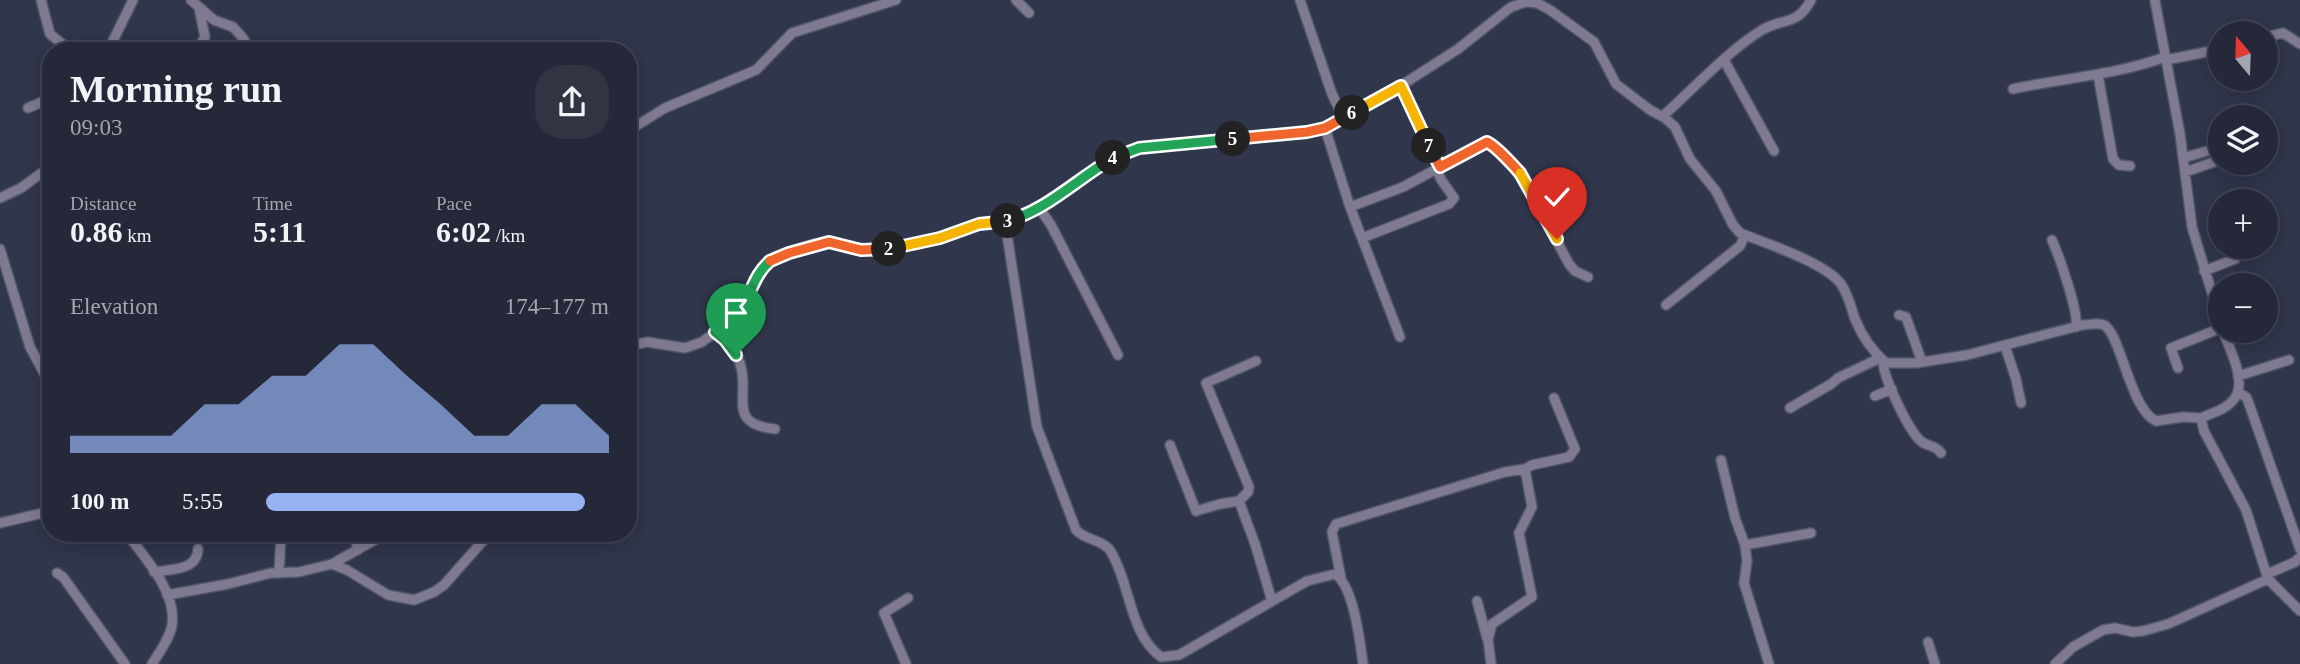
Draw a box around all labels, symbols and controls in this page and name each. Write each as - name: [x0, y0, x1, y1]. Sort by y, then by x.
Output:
- north arrow: [2208, 21, 2278, 91]
- map controls: [2208, 21, 2278, 343]
- button: share: [535, 65, 609, 139]
- text: Morning run: [70, 68, 282, 110]
- pin: 6: [1334, 96, 1370, 130]
- text: 6: [1347, 102, 1356, 123]
- button: layers: [2208, 105, 2278, 175]
- text: 09:03: [70, 115, 122, 140]
- pin: 5: [1216, 122, 1250, 156]
- text: 5: [1228, 128, 1237, 149]
- pin: 7: [1412, 128, 1446, 164]
- text: 7: [1424, 135, 1433, 156]
- pin: 4: [1096, 140, 1130, 176]
- text: 4: [1108, 147, 1117, 168]
- pin: [1527, 167, 1587, 239]
- icon: check: [1538, 178, 1576, 216]
- button: +: [2208, 189, 2278, 259]
- text: Distance: [70, 193, 136, 214]
- text: Time: [253, 193, 292, 214]
- text: Pace: [436, 193, 472, 214]
- pin: 3: [990, 204, 1026, 238]
- text: 3: [1003, 210, 1012, 231]
- text: 0.86: [70, 215, 123, 248]
- text: 5:11: [253, 215, 306, 248]
- text: 6:02: [436, 215, 491, 248]
- text: km: [123, 225, 152, 246]
- text: /km: [491, 225, 525, 246]
- pin: 2: [872, 232, 906, 266]
- text: 2: [884, 238, 893, 259]
- button: −: [2208, 273, 2278, 343]
- pin: [706, 283, 766, 355]
- text: Elevation: [70, 294, 158, 319]
- text: 174–177 m: [505, 294, 609, 319]
- icon: arrive: [717, 294, 755, 332]
- text: 100 m: [70, 489, 129, 514]
- text: 5:55: [182, 489, 223, 514]

